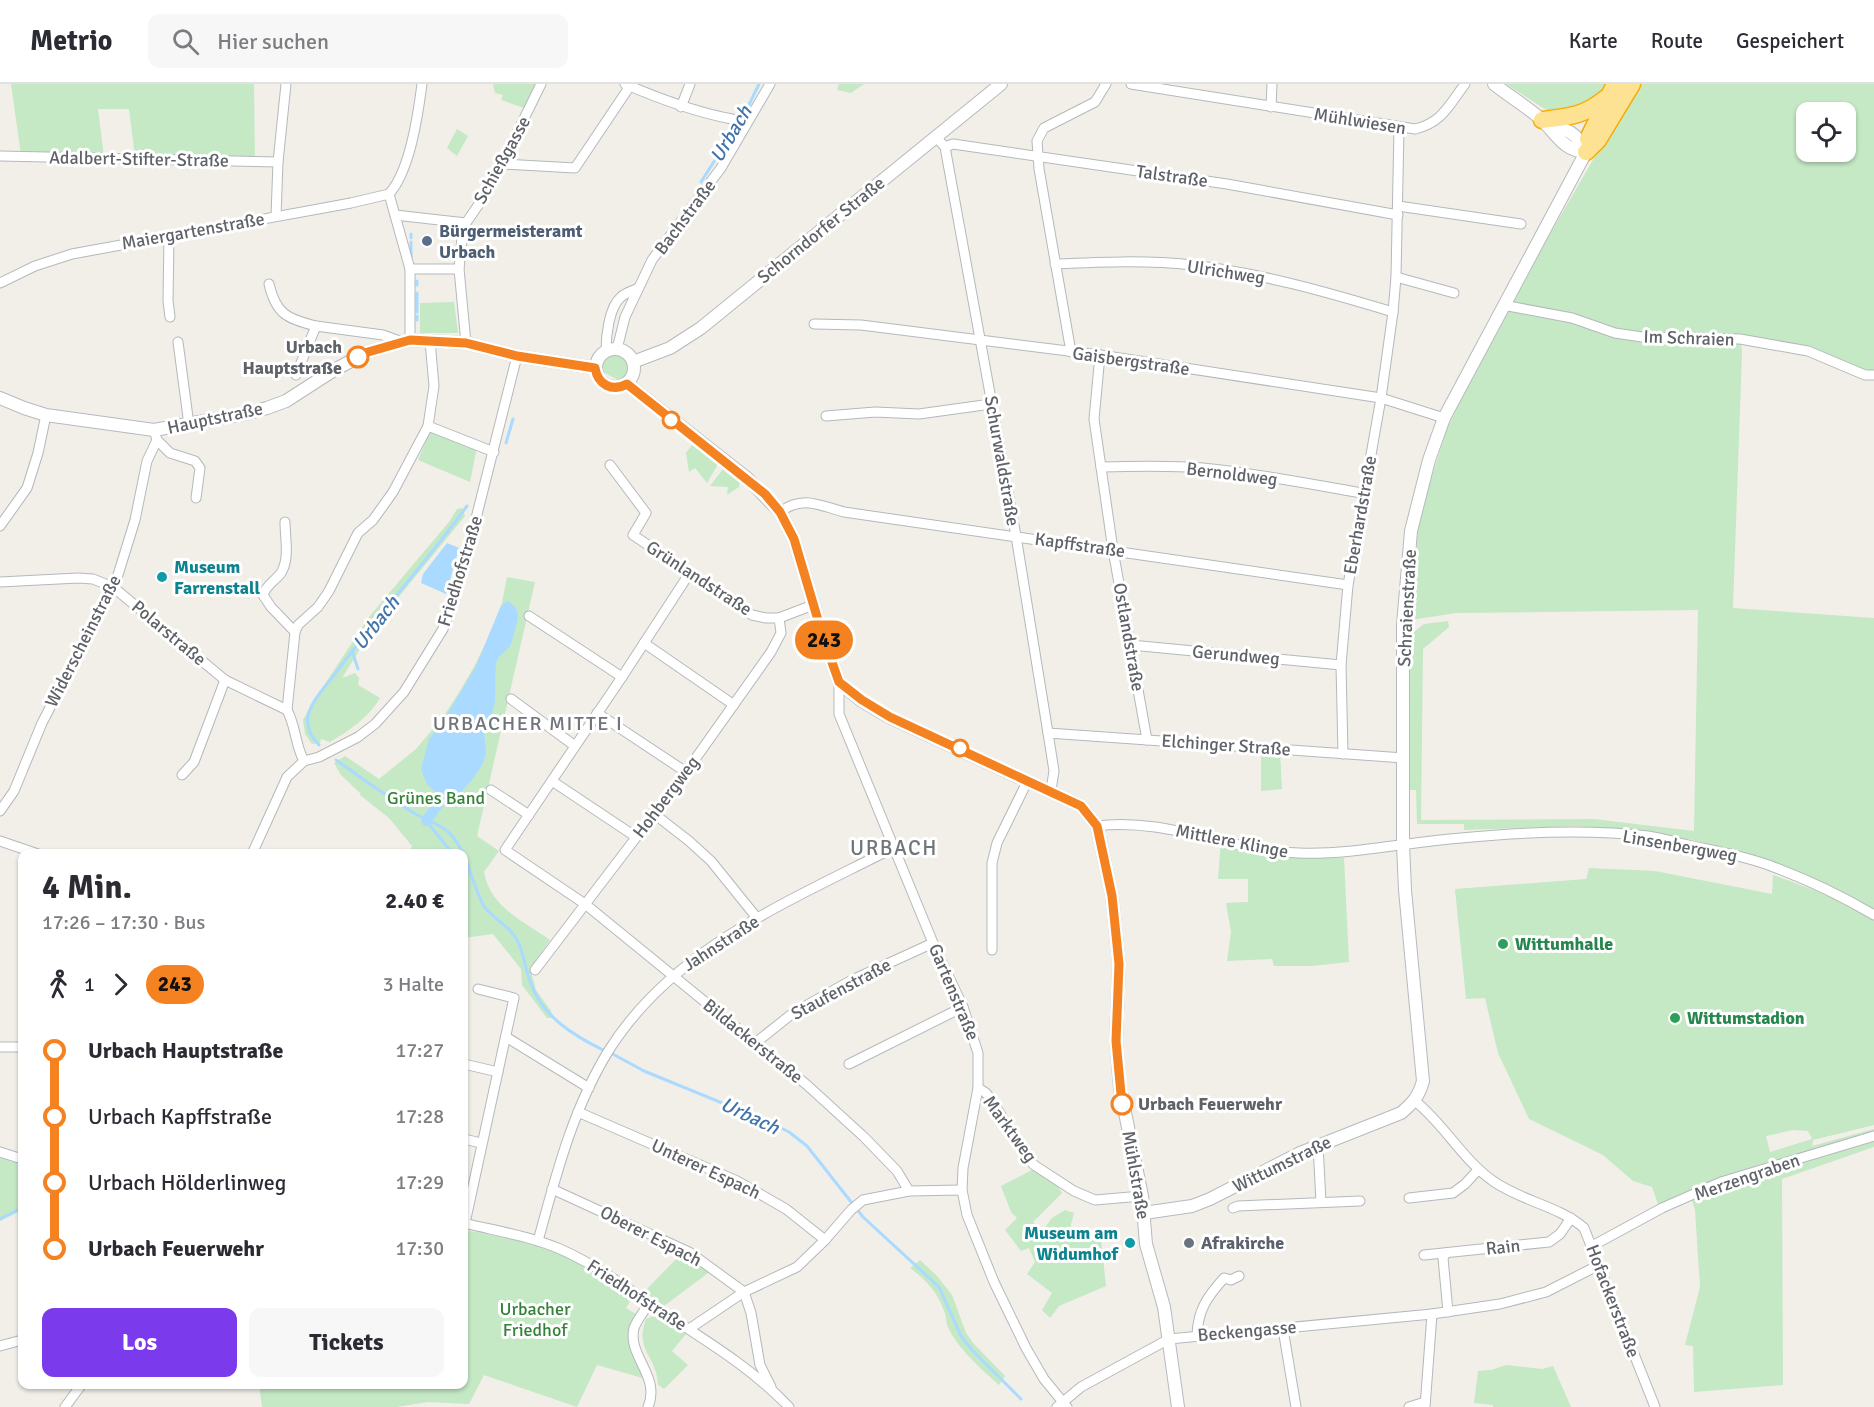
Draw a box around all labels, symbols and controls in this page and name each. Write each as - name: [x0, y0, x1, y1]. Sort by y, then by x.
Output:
- search box: [148, 14, 568, 68]
- text: Metrio: [30, 24, 112, 58]
- icon: search: [169, 25, 202, 58]
- text: Hier suchen: [217, 28, 329, 55]
- text: Karte: [1569, 28, 1618, 54]
- text: Route: [1651, 28, 1703, 54]
- text: Gespeichert: [1736, 28, 1844, 54]
- water label: Urbach: [704, 100, 758, 167]
- map controls: [1796, 102, 1856, 162]
- button: locate: [1796, 102, 1856, 162]
- street label: Mühlwiesen: [1312, 103, 1408, 139]
- street label: Schießgasse: [469, 112, 535, 208]
- street label: Adalbert-Stifter-Straße: [49, 146, 229, 172]
- street label: Talstraße: [1135, 160, 1209, 192]
- street label: Schorndorfer Straße: [753, 172, 889, 288]
- street label: Bachstraße: [650, 175, 720, 259]
- street label: Maiergartenstraße: [120, 208, 266, 254]
- place label: Bürgermeisteramt Urbach: [439, 220, 583, 263]
- marker: Bürgermeisteramt Urbach: [420, 234, 434, 248]
- street label: Ulrichweg: [1186, 255, 1266, 289]
- street label: Im Schraien: [1643, 325, 1735, 351]
- place label: Urbach Hauptstraße: [242, 336, 342, 379]
- street label: Gaisbergstraße: [1071, 342, 1191, 380]
- marker: Urbach Hauptstraße: [347, 346, 369, 368]
- street label: Schurwaldstraße: [980, 394, 1024, 528]
- street label: Hauptstraße: [165, 397, 265, 439]
- unlabelled marker: [662, 411, 680, 429]
- street label: Eberhardstraße: [1339, 454, 1381, 576]
- street label: Bernoldweg: [1185, 457, 1279, 491]
- street label: Friedhofstraße: [433, 513, 487, 629]
- street label: Kapffstraße: [1033, 528, 1127, 562]
- street label: Grünlandstraße: [642, 536, 756, 620]
- street label: Schraienstraße: [1393, 549, 1421, 667]
- place label: Museum Farrenstall: [174, 556, 260, 599]
- marker: Museum Farrenstall: [155, 570, 169, 584]
- street label: Widerscheinstraße: [40, 571, 126, 711]
- street label: Ostlandstraße: [1109, 581, 1149, 693]
- water label: Urbach: [347, 590, 406, 655]
- street label: Polarstraße: [127, 596, 211, 670]
- line badge: 243: [790, 620, 858, 660]
- text: 243: [807, 627, 841, 653]
- street label: Gerundweg: [1191, 640, 1281, 670]
- district label: URBACHER MITTE I: [433, 711, 623, 736]
- street label: Elchinger Straße: [1161, 730, 1291, 760]
- unlabelled marker: [951, 739, 969, 757]
- street label: Hohbergweg: [628, 752, 704, 842]
- park label: Grünes Band: [387, 787, 485, 809]
- street label: Mittlere Klinge: [1174, 819, 1290, 863]
- street label: Linsenbergweg: [1621, 825, 1739, 867]
- district label: URBACH: [850, 835, 938, 861]
- text: 4 Min.: [42, 867, 132, 908]
- text: 2.40 €: [385, 887, 444, 914]
- text: 17:26 – 17:30 · Bus: [42, 910, 205, 935]
- street label: Jahnstraße: [679, 910, 763, 976]
- place label: Wittumhalle: [1515, 933, 1613, 955]
- marker: Wittumhalle: [1496, 937, 1510, 951]
- street label: Gartenstraße: [924, 940, 984, 1044]
- street label: Staufenstraße: [787, 953, 895, 1025]
- icon: walk: [42, 968, 75, 1001]
- icon: forward: [104, 968, 137, 1001]
- text: 243: [158, 971, 192, 997]
- text: 1: [84, 972, 95, 997]
- text: 3 Halte: [383, 972, 444, 997]
- street label: Bildackerstraße: [699, 994, 807, 1088]
- place label: Wittumstadion: [1687, 1007, 1805, 1029]
- marker: Wittumstadion: [1668, 1011, 1682, 1025]
- text: Urbach Hauptstraße: [88, 1037, 283, 1064]
- text: 17:27: [395, 1038, 444, 1063]
- street label: Marktweg: [978, 1091, 1042, 1167]
- water label: Urbach: [717, 1092, 784, 1141]
- marker: Urbach Feuerwehr: [1111, 1093, 1133, 1115]
- place label: Urbach Feuerwehr: [1138, 1093, 1283, 1115]
- text: Urbach Kapffstraße: [88, 1103, 272, 1130]
- text: 17:28: [395, 1104, 444, 1129]
- street label: Mühlstraße: [1117, 1129, 1155, 1221]
- street label: Wittumstraße: [1229, 1131, 1335, 1197]
- street label: Unterer Espach: [648, 1134, 764, 1204]
- street label: Merzengraben: [1691, 1149, 1803, 1205]
- text: Urbach Hölderlinweg: [88, 1169, 286, 1196]
- text: 17:29: [395, 1170, 444, 1195]
- street label: Oberer Espach: [596, 1201, 706, 1271]
- place label: Museum am Widumhof: [1024, 1222, 1119, 1265]
- place label: Afrakirche: [1201, 1232, 1284, 1254]
- street label: Rain: [1485, 1234, 1521, 1260]
- text: Urbach Feuerwehr: [88, 1235, 264, 1262]
- text: 17:30: [395, 1236, 444, 1261]
- marker: Museum am Widumhof: [1123, 1236, 1137, 1250]
- marker: Afrakirche: [1182, 1236, 1196, 1250]
- street label: Hofackerstraße: [1581, 1241, 1645, 1361]
- street label: Friedhofstraße: [583, 1255, 691, 1335]
- park label: Urbacher Friedhof: [499, 1298, 571, 1341]
- button: Los: [42, 1308, 237, 1377]
- button: Tickets: [249, 1308, 444, 1377]
- street label: Beckengasse: [1197, 1316, 1297, 1346]

